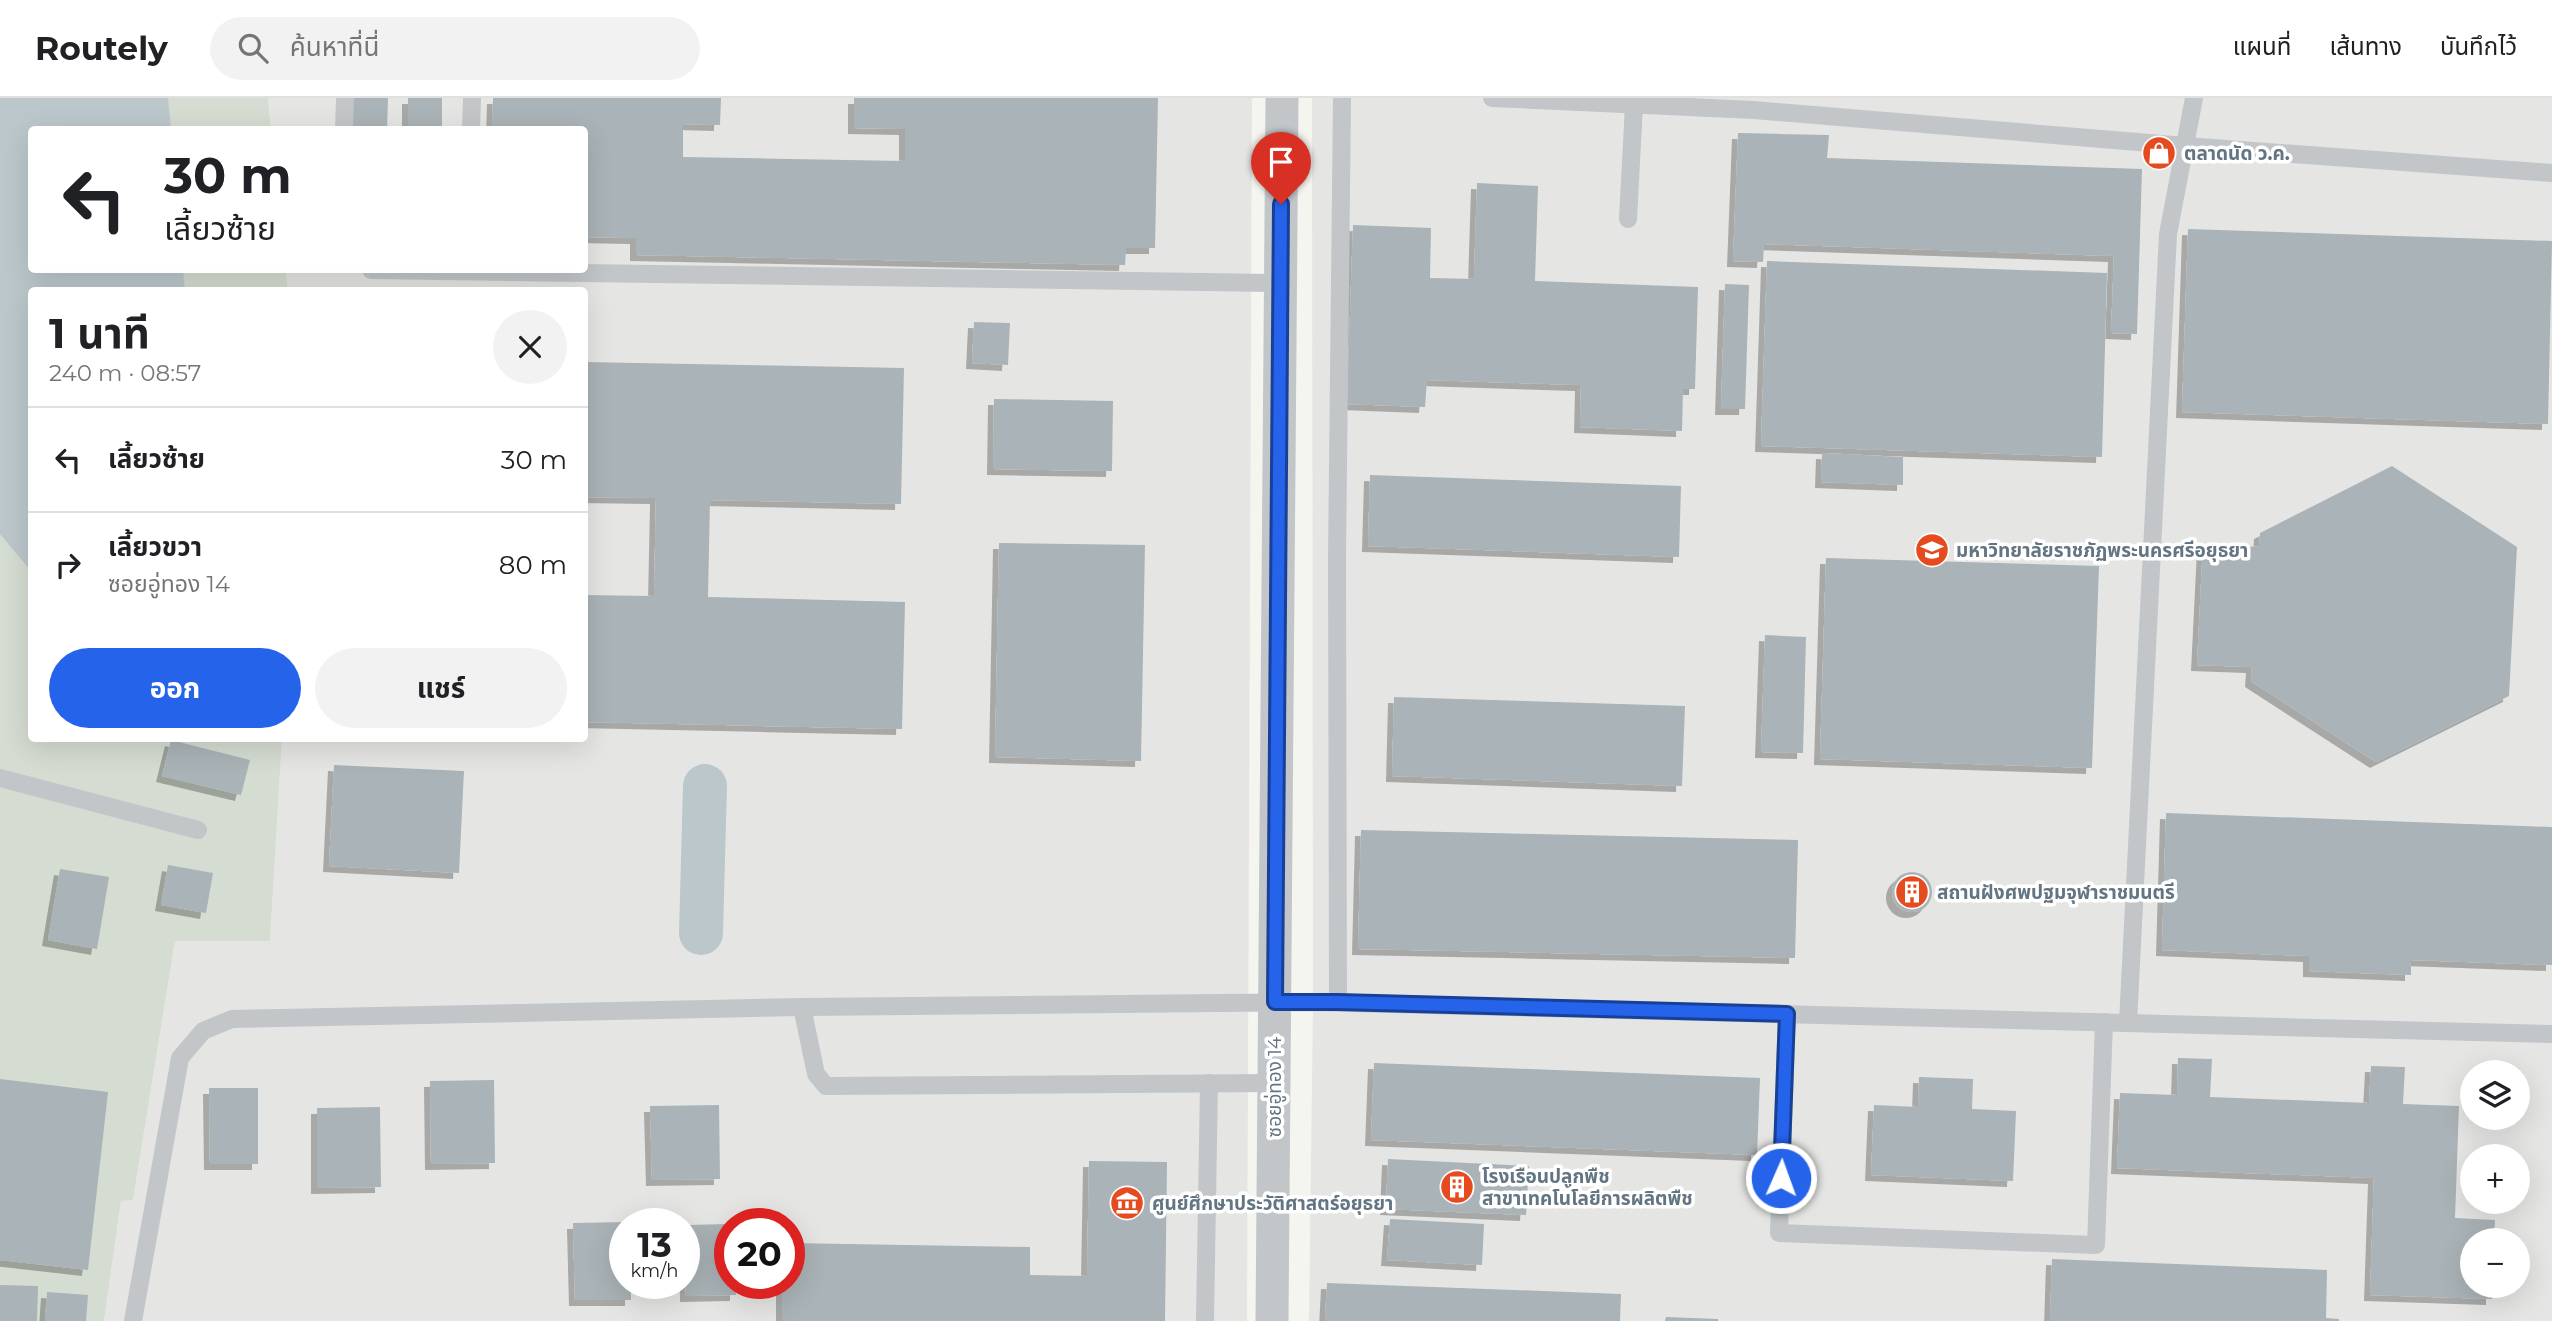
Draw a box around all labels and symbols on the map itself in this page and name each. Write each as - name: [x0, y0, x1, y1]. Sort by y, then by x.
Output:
- pin: [1251, 132, 1311, 204]
- shop icon: ตลาดนัด ว.ค.: [2140, 134, 2178, 172]
- place label: ตลาดนัด ว.ค.: [2184, 142, 2290, 165]
- school or university icon: มหาวิทยาลัยราชภัฏพระนครศรีอยุธยา: [1913, 531, 1951, 569]
- place label: มหาวิทยาลัยราชภัฏพระนครศรีอยุธยา: [1956, 539, 2248, 562]
- building icon: สถานฝังศพปฐมจุฬาราชมนตรี: [1893, 873, 1931, 911]
- place label: สถานฝังศพปฐมจุฬาราชมนตรี: [1937, 881, 2175, 904]
- street label: ซอยอู่ทอง 14: [1263, 1036, 1287, 1137]
- position arrow: [1744, 1141, 1818, 1215]
- place label: โรงเรือนปลูกพืช สาขาเทคโนโลยีการผลิตพืช: [1482, 1165, 1693, 1210]
- building icon: โรงเรือนปลูกพืช สาขาเทคโนโลยีการผลิตพืช: [1438, 1168, 1476, 1206]
- museum icon: ศูนย์ศึกษาประวัติศาสตร์อยุธยา: [1108, 1184, 1146, 1222]
- place label: ศูนย์ศึกษาประวัติศาสตร์อยุธยา: [1152, 1192, 1393, 1215]
- speed limit sign: 20: [714, 1208, 805, 1299]

